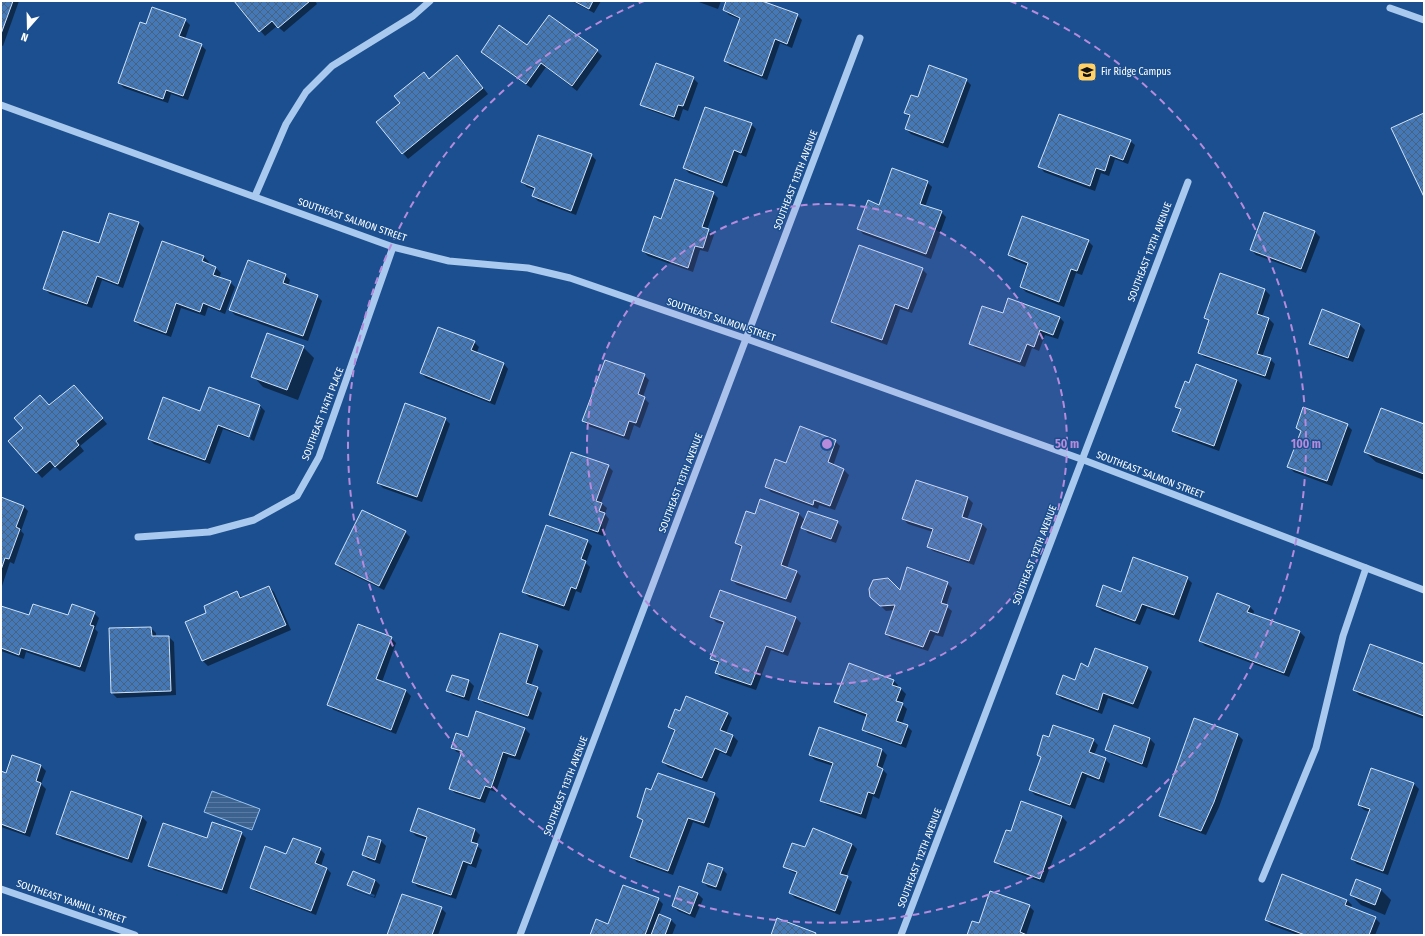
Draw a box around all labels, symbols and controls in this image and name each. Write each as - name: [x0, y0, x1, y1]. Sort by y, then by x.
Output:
- north arrow: [8, 8, 48, 48]
- text: N: [19, 30, 30, 44]
- school or university icon: Fir Ridge Campus: [1076, 61, 1098, 83]
- place label: Fir Ridge Campus: [1101, 66, 1171, 78]
- street label: SOUTHEAST 113TH AVENUE: [771, 128, 821, 232]
- street label: SOUTHEAST SALMON STREET: [296, 196, 408, 244]
- street label: SOUTHEAST 112TH AVENUE: [1125, 200, 1175, 304]
- street label: SOUTHEAST SALMON STREET: [665, 296, 777, 344]
- street label: SOUTHEAST 114TH PLACE: [300, 365, 346, 462]
- street label: SOUTHEAST 113TH AVENUE: [656, 431, 706, 535]
- centre of rings: [820, 437, 834, 451]
- text: 50 m: [1055, 437, 1079, 451]
- text: 100 m: [1291, 437, 1321, 451]
- street label: SOUTHEAST SALMON STREET: [1094, 449, 1206, 501]
- street label: SOUTHEAST 112TH AVENUE: [1010, 503, 1060, 607]
- street label: SOUTHEAST 113TH AVENUE: [541, 734, 591, 838]
- street label: SOUTHEAST 112TH AVENUE: [895, 806, 945, 910]
- street label: SOUTHEAST YAMHILL STREET: [15, 878, 128, 927]

